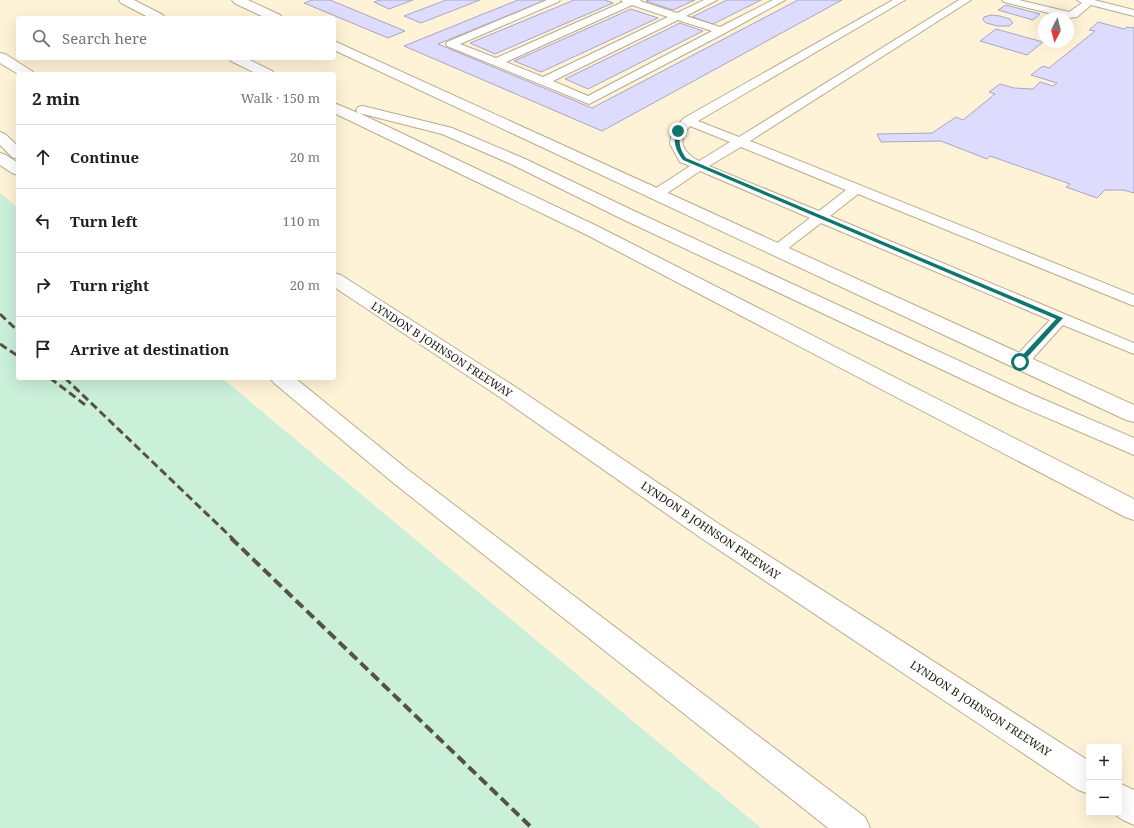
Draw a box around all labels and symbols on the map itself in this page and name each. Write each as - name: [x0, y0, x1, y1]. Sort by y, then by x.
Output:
- north arrow: [1038, 12, 1074, 48]
- route end: [669, 122, 687, 140]
- street label: LYNDON B JOHNSON FREEWAY: [369, 298, 516, 400]
- route start: [1011, 353, 1029, 371]
- street label: LYNDON B JOHNSON FREEWAY: [638, 478, 784, 583]
- street label: LYNDON B JOHNSON FREEWAY: [908, 657, 1055, 759]

